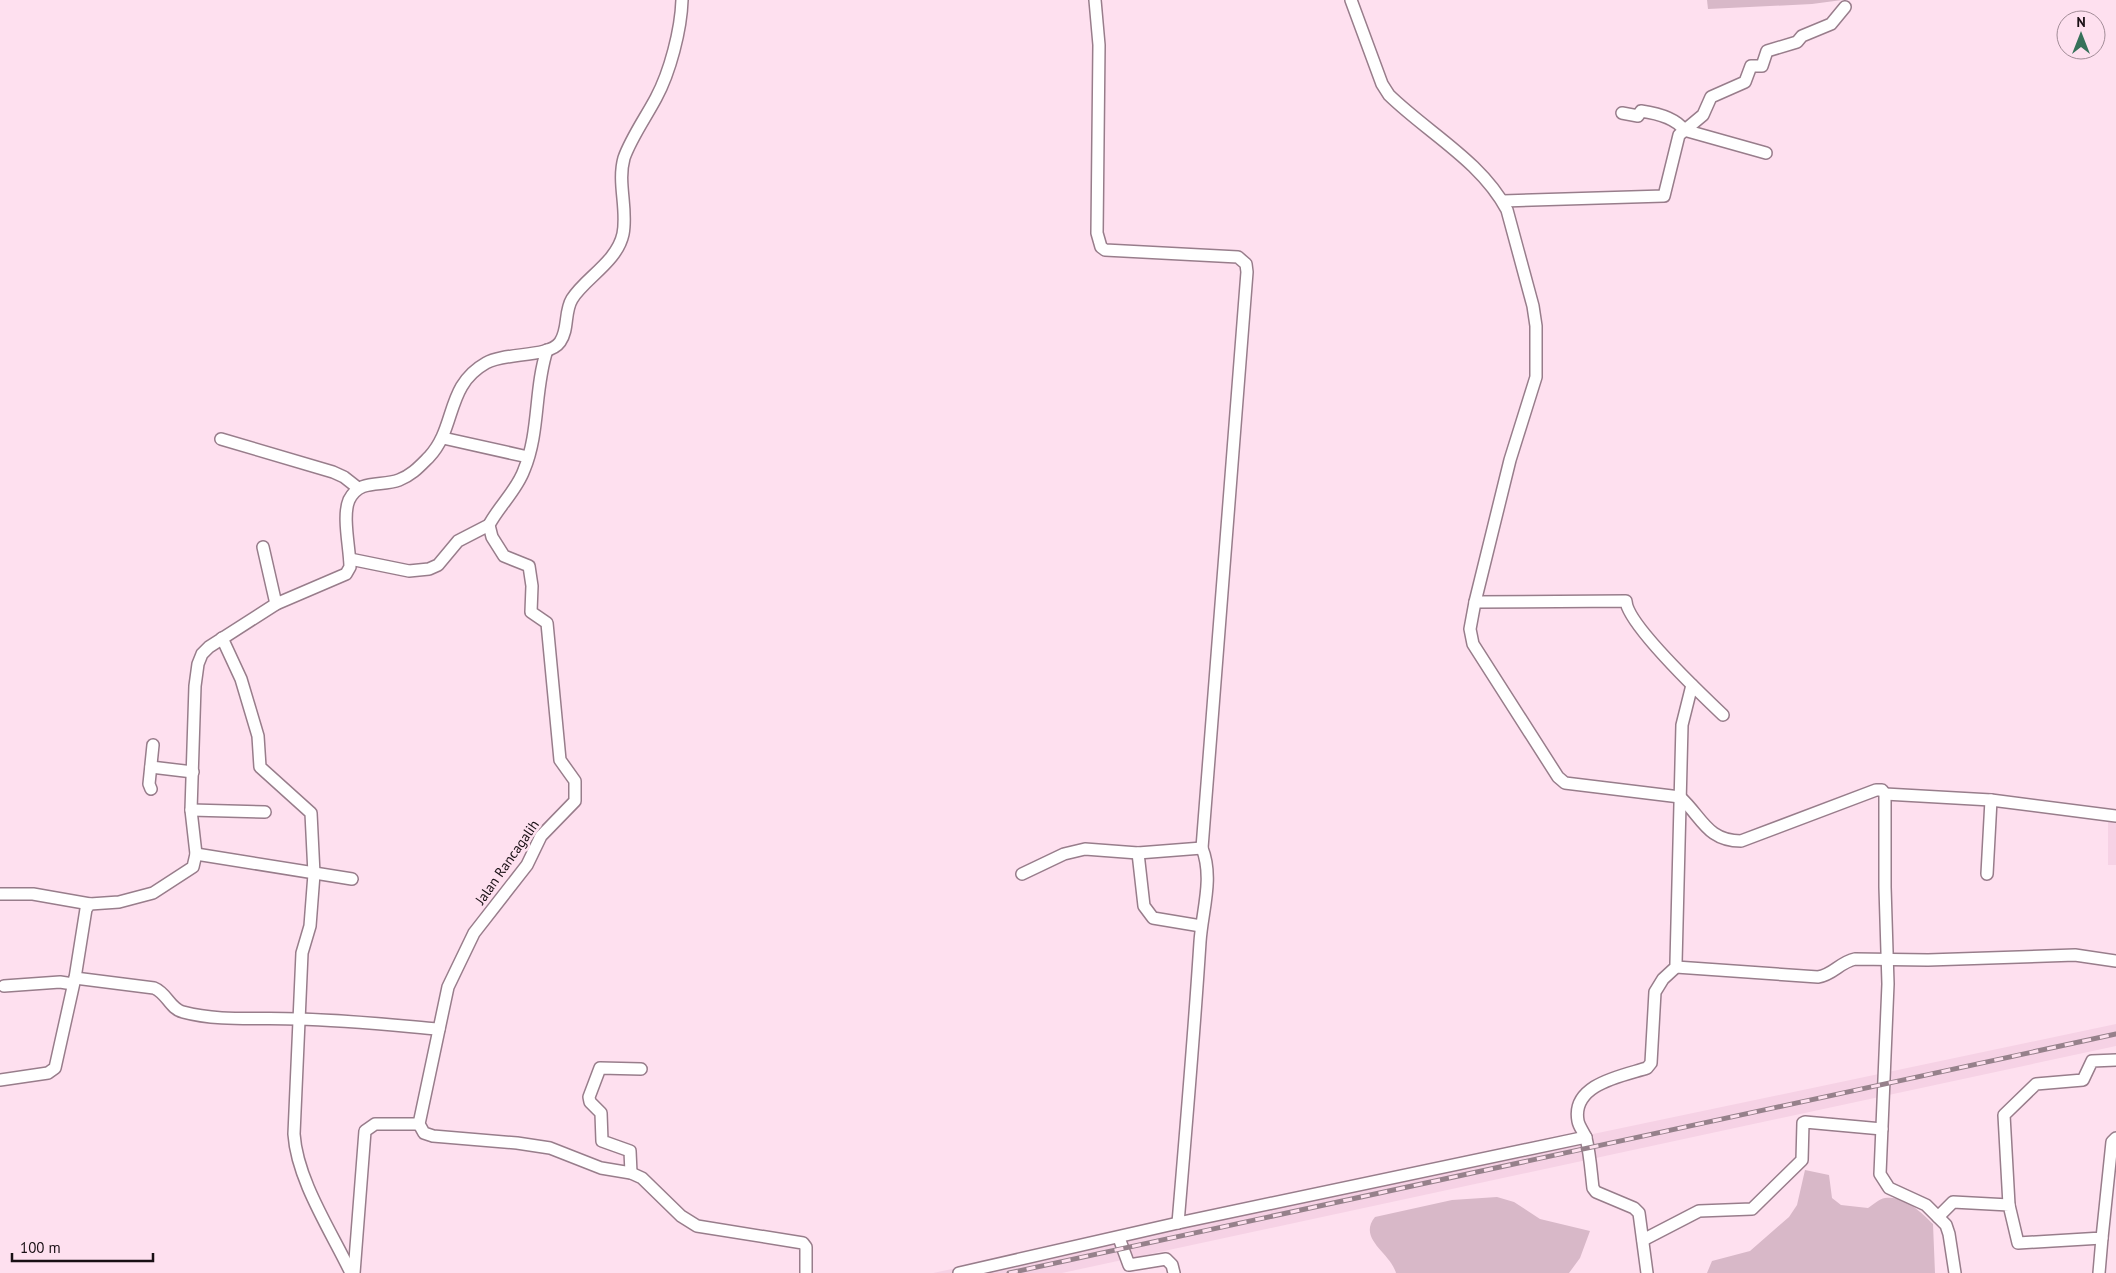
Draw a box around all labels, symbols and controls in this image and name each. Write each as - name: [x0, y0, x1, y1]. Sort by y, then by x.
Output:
- north arrow: [2056, 10, 2106, 60]
- text: N: [2076, 13, 2086, 31]
- street label: Jalan Rancagalih: [471, 816, 543, 909]
- scale bar: [12, 1230, 154, 1262]
- text: 100 m: [20, 1238, 61, 1257]

